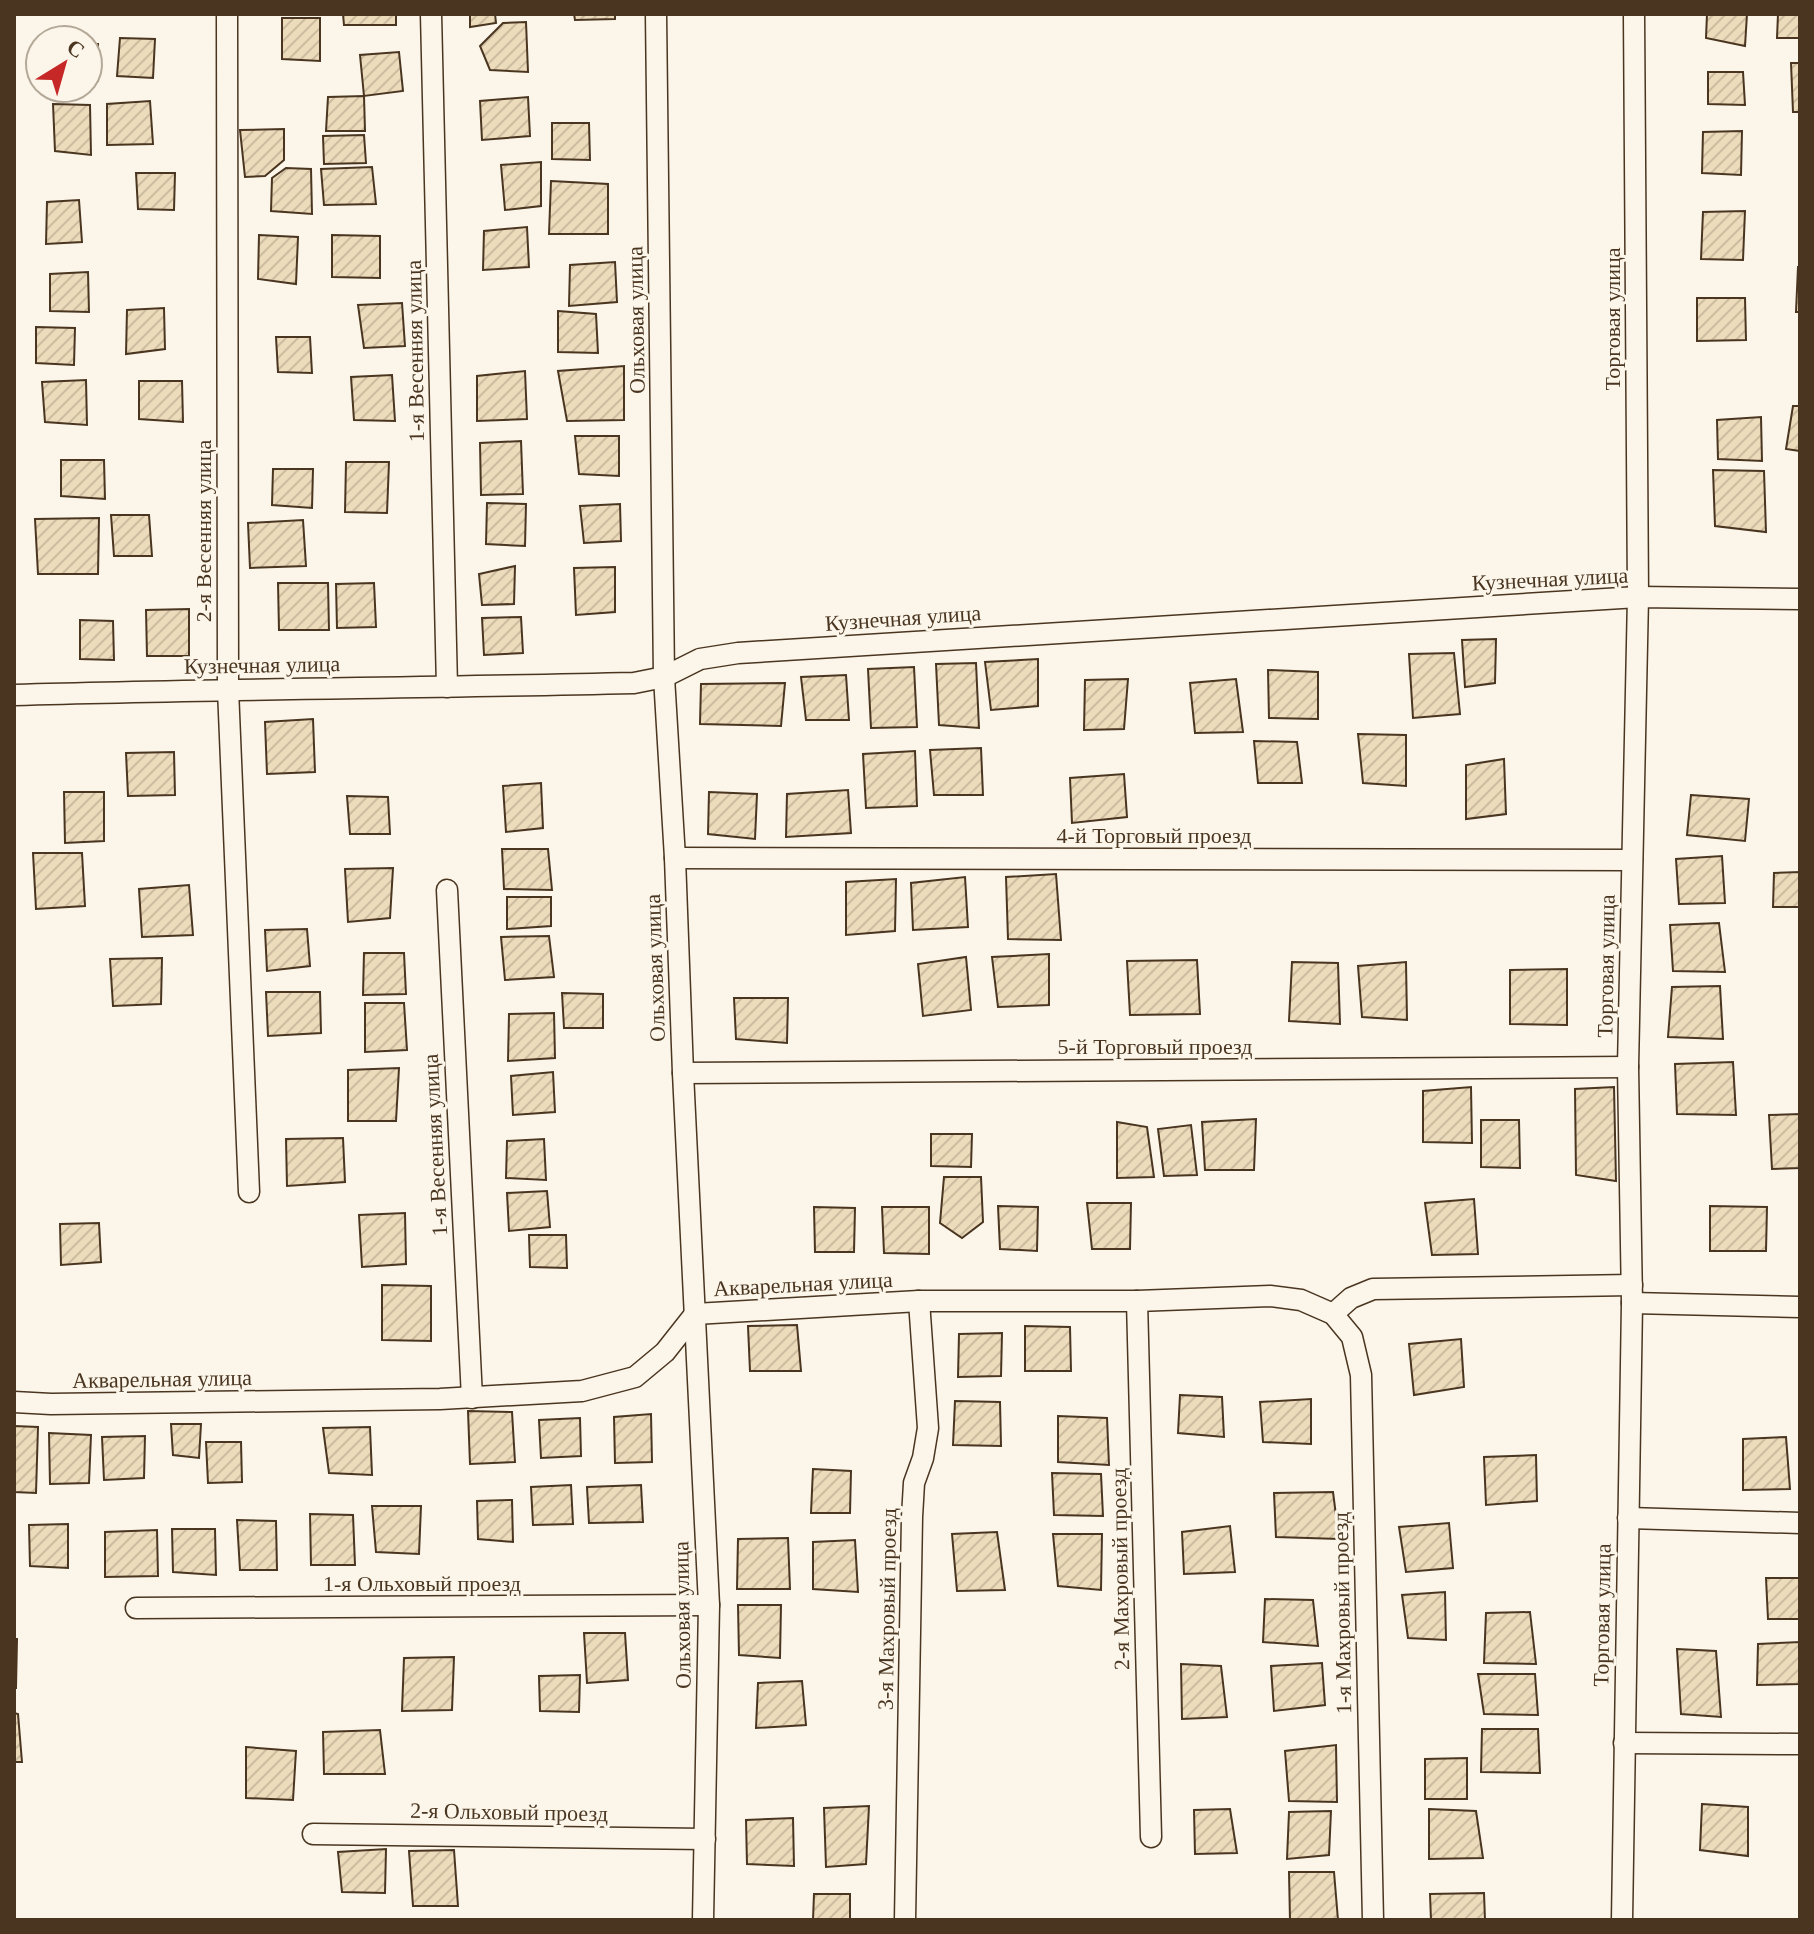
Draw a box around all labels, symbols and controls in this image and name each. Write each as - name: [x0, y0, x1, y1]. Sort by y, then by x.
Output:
- north arrow: [24, 24, 104, 104]
- text: С: [62, 34, 90, 63]
- street label: Ольховая улица: [622, 246, 650, 394]
- street label: Торговая улица: [1600, 247, 1625, 391]
- street label: 1-я Весенняя улица: [401, 259, 429, 442]
- street label: 2-я Весенняя улица: [191, 440, 216, 622]
- street label: Кузнечная улица: [1471, 562, 1629, 596]
- street label: Кузнечная улица: [824, 600, 982, 636]
- street label: Кузнечная улица: [184, 651, 341, 679]
- street label: 4-й Торговый проезд: [1057, 823, 1251, 848]
- street label: Ольховая улица: [640, 893, 670, 1042]
- street label: Торговая улица: [1592, 894, 1620, 1038]
- street label: 5-й Торговый проезд: [1058, 1034, 1252, 1059]
- street label: 1-я Весенняя улица: [418, 1053, 452, 1237]
- street label: Акварельная улица: [713, 1267, 894, 1301]
- street label: Акварельная улица: [72, 1365, 252, 1393]
- street label: 2-я Махровый проезд: [1106, 1468, 1134, 1670]
- street label: 3-я Махровый проезд: [873, 1508, 901, 1710]
- street label: 1-я Махровый проезд: [1328, 1512, 1356, 1714]
- street label: Ольховая улица: [668, 1541, 696, 1689]
- street label: Торговая улица: [1588, 1543, 1616, 1687]
- street label: 1-я Ольховый проезд: [323, 1571, 521, 1596]
- street label: 2-я Ольховый проезд: [410, 1798, 608, 1826]

